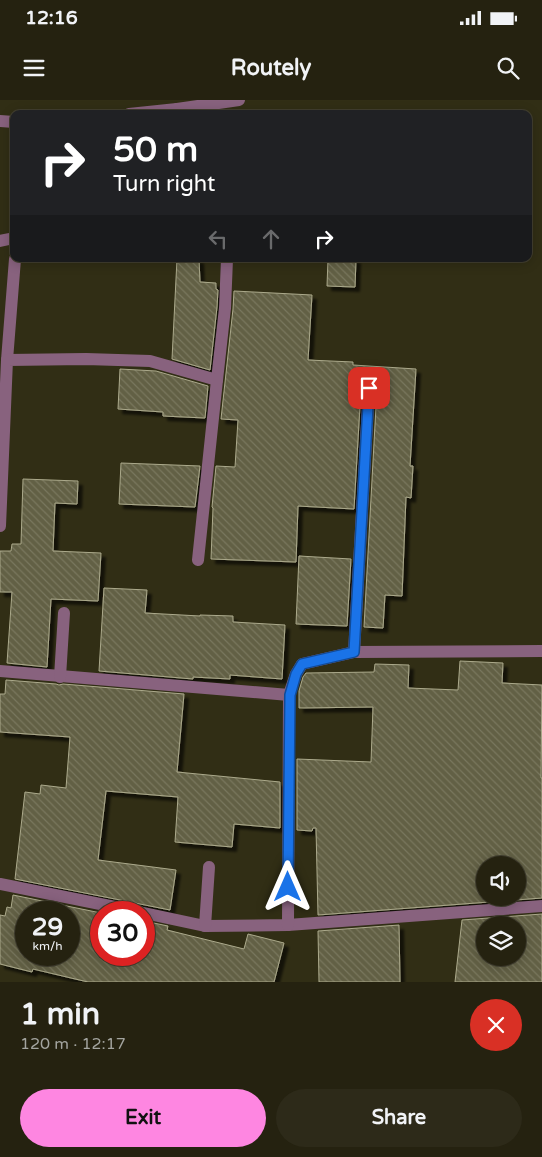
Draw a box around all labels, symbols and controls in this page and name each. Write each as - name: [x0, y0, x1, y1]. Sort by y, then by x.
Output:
- text: 12:16: [25, 7, 78, 29]
- icon: menu: [20, 54, 48, 82]
- icon: search: [494, 54, 522, 82]
- text: Routely: [231, 55, 311, 81]
- text: 50 m: [113, 129, 198, 171]
- icon: right: [30, 130, 95, 195]
- text: Turn right: [113, 171, 215, 197]
- icon: left: [204, 225, 232, 253]
- icon: ahead: [257, 225, 285, 253]
- icon: right: [310, 225, 338, 253]
- pin: [348, 367, 390, 409]
- icon: arrive: [355, 374, 383, 402]
- map controls: [476, 856, 526, 966]
- button: sound: [476, 856, 526, 906]
- position arrow: [261, 860, 313, 912]
- speed limit sign: 30: [90, 901, 155, 966]
- text: 29: [32, 912, 63, 942]
- button: layers: [476, 916, 526, 966]
- text: km/h: [32, 939, 63, 953]
- text: 1 min: [20, 996, 100, 1033]
- button: close: [470, 999, 522, 1051]
- text: 120 m · 12:17: [20, 1034, 126, 1054]
- button: Exit: [20, 1089, 266, 1147]
- button: Share: [276, 1089, 522, 1147]

